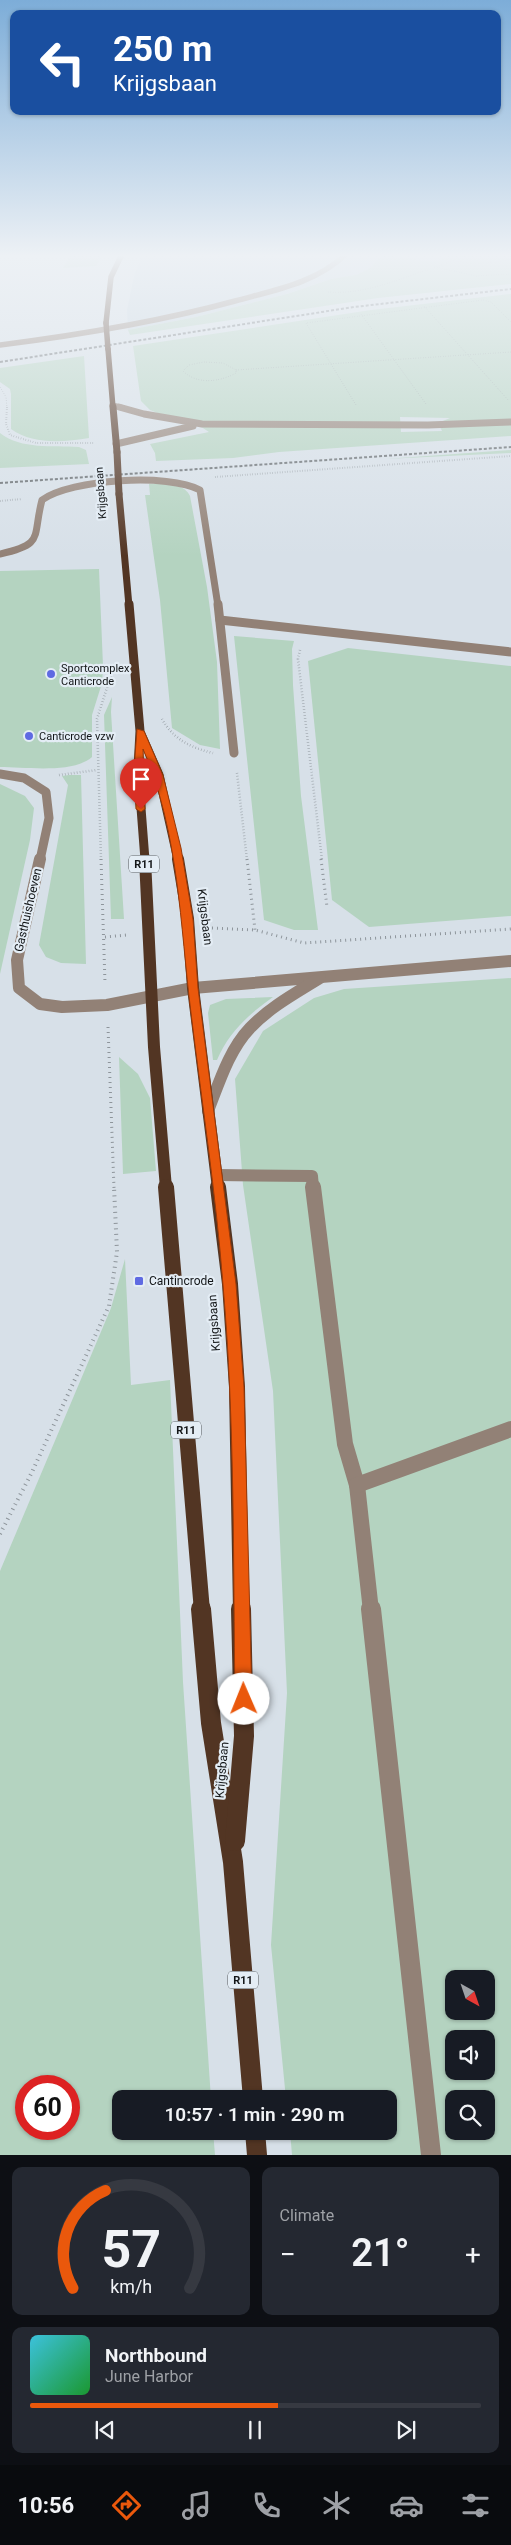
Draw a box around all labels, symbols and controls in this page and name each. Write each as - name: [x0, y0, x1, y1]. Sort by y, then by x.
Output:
- text: 250 m: [113, 29, 212, 70]
- icon: left: [30, 30, 95, 95]
- text: Krijgsbaan: [113, 71, 217, 96]
- street label: Krijgsbaan: [93, 467, 109, 519]
- place label: Sportcomplex Canticrode: [61, 662, 130, 688]
- marker: Sportcomplex Canticrode: [45, 668, 57, 680]
- marker: Canticrode vzw: [23, 730, 35, 742]
- place label: Canticrode vzw: [39, 730, 115, 743]
- pin: [120, 758, 162, 809]
- icon: arrive: [127, 765, 155, 793]
- road number: R11: [129, 856, 159, 872]
- street label: Gasthuishoeven: [12, 867, 44, 953]
- street label: Krijgsbaan: [195, 888, 215, 946]
- place label: Cantincrode: [149, 1274, 214, 1288]
- marker: Cantincrode: [133, 1275, 145, 1287]
- street label: Krijgsbaan: [205, 1294, 223, 1352]
- road number: R11: [171, 1422, 201, 1438]
- position arrow: [217, 1672, 269, 1724]
- street label: Krijgsbaan: [213, 1741, 231, 1799]
- north arrow: [445, 1970, 495, 2020]
- map controls: [445, 1970, 495, 2140]
- road number: R11: [228, 1972, 258, 1988]
- button: sound: [445, 2030, 495, 2080]
- speed limit sign: 60: [15, 2075, 80, 2140]
- button: search: [445, 2090, 495, 2140]
- text: 10:57 · 1 min · 290 m: [164, 2103, 345, 2126]
- text: Climate: [280, 2206, 334, 2225]
- text: 57: [101, 2219, 161, 2280]
- text: 21°: [351, 2231, 409, 2275]
- text: −: [280, 2238, 296, 2271]
- text: +: [465, 2238, 481, 2271]
- text: km/h: [110, 2276, 152, 2297]
- text: Northbound: [105, 2344, 207, 2367]
- text: June Harbor: [105, 2367, 193, 2386]
- icon: previous: [91, 2416, 119, 2444]
- icon: pause: [241, 2416, 269, 2444]
- icon: next: [392, 2416, 420, 2444]
- icon: directions: [109, 2488, 144, 2523]
- icon: music: [179, 2488, 214, 2523]
- icon: phone: [249, 2488, 284, 2523]
- icon: climate: [319, 2488, 354, 2523]
- icon: car: [389, 2488, 424, 2523]
- icon: filters: [458, 2488, 493, 2523]
- text: 10:56: [17, 2493, 74, 2518]

